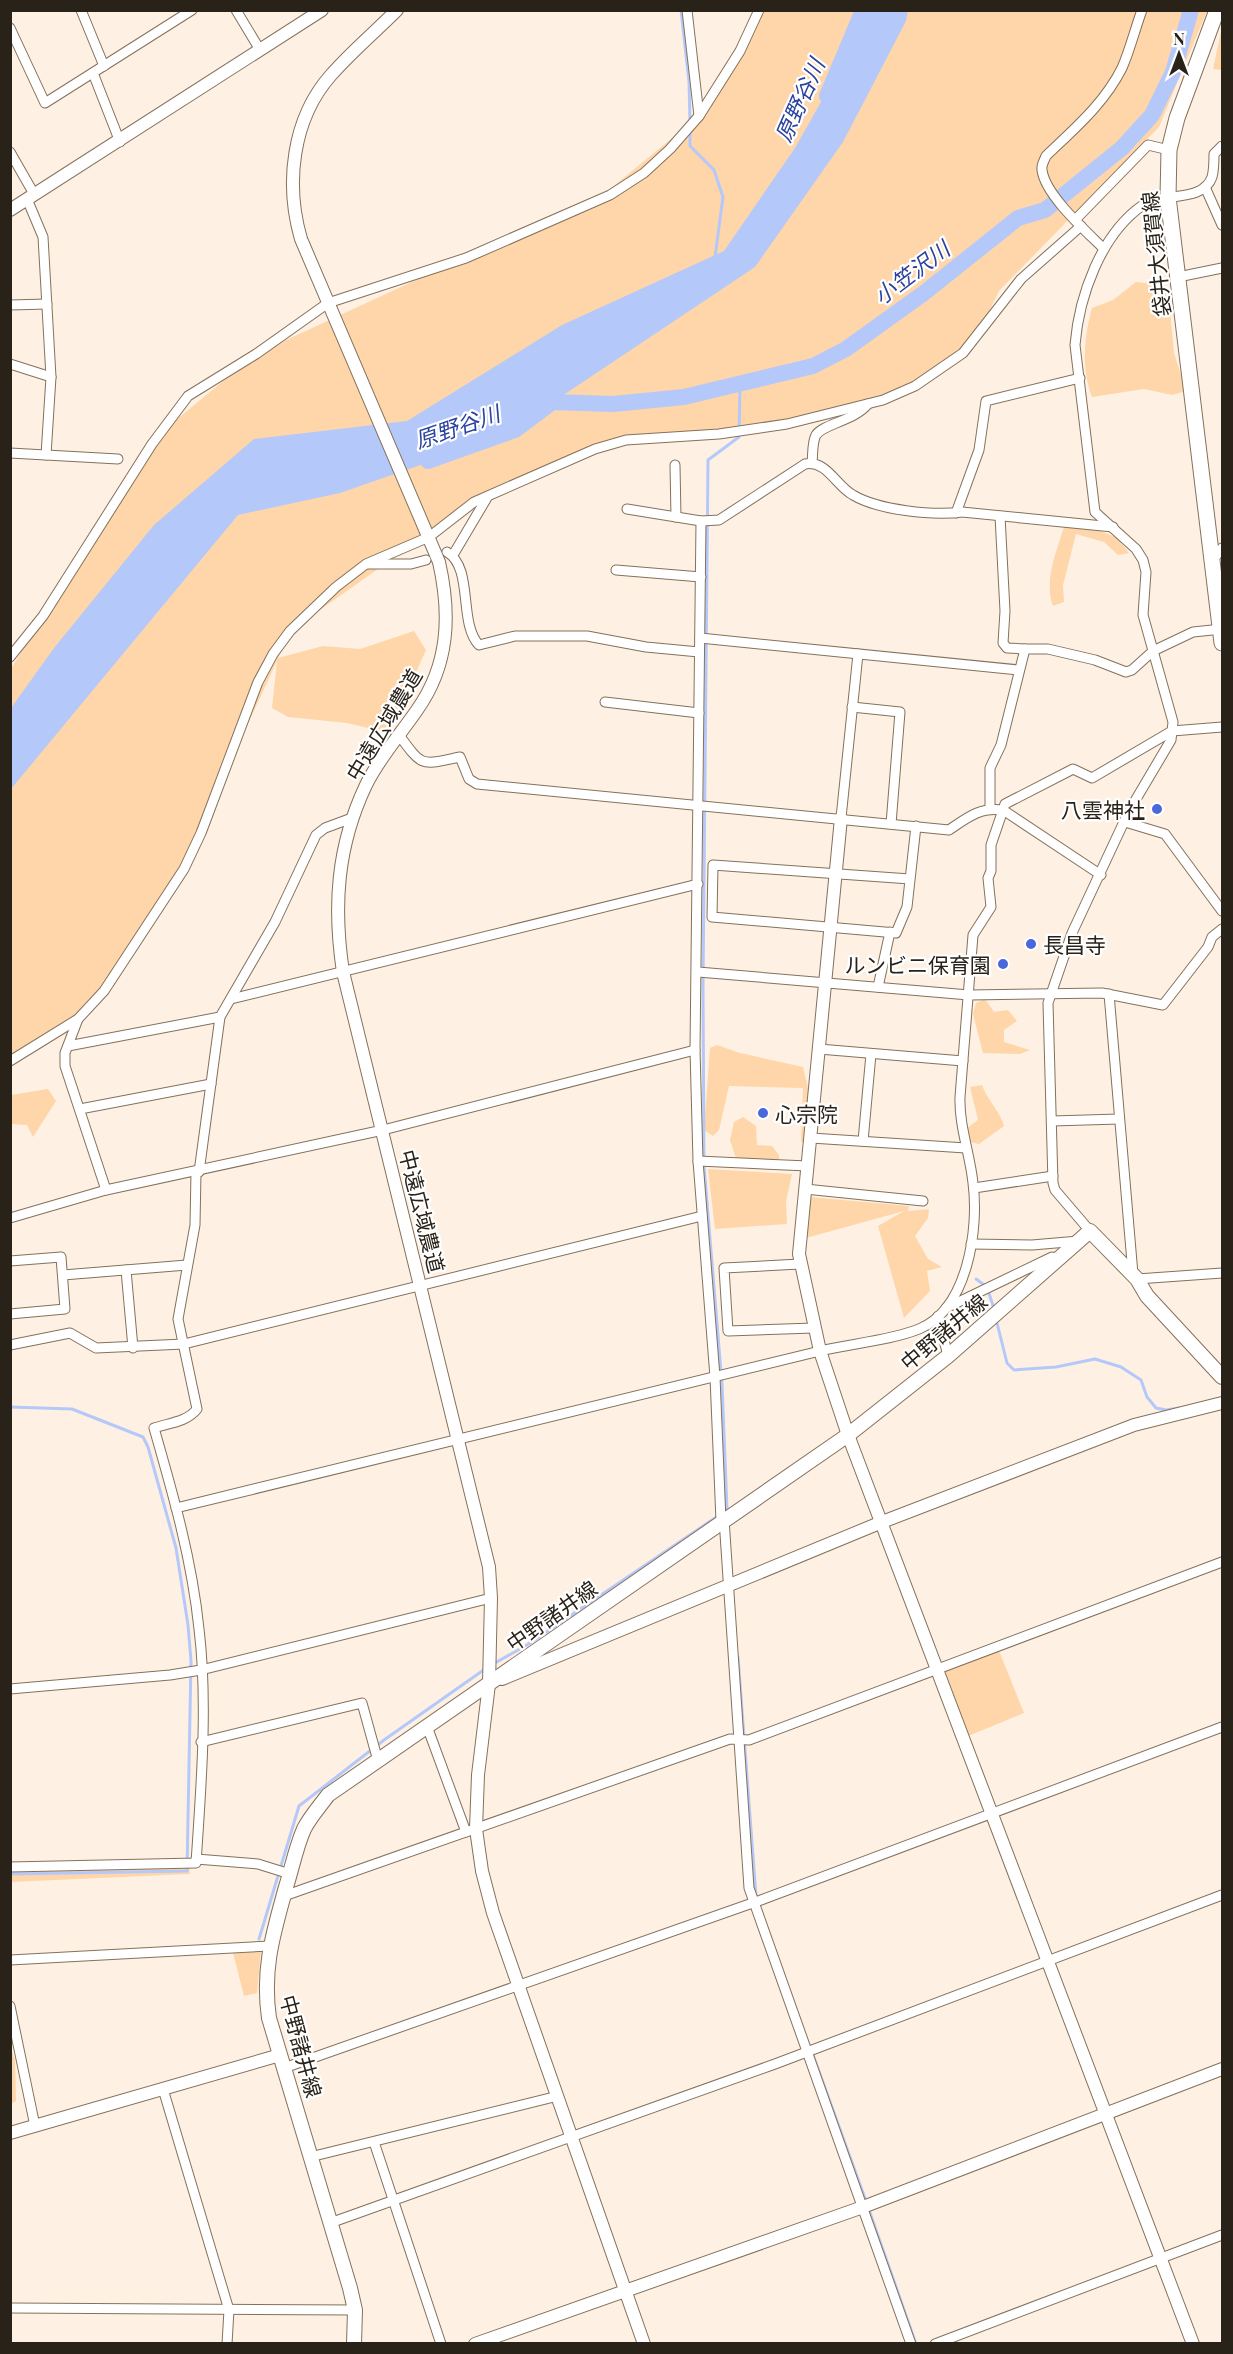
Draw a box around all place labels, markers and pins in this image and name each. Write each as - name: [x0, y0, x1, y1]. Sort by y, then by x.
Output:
- place label: 八雲神社: [1061, 795, 1145, 823]
- marker: 八雲神社: [1150, 802, 1164, 816]
- place label: 長昌寺: [1043, 930, 1106, 958]
- marker: 長昌寺: [1024, 937, 1038, 951]
- place label: ルンビニ保育園: [844, 950, 991, 978]
- marker: ルンビニ保育園: [996, 957, 1010, 971]
- place label: 心宗院: [775, 1099, 838, 1127]
- marker: 心宗院: [756, 1106, 770, 1120]

